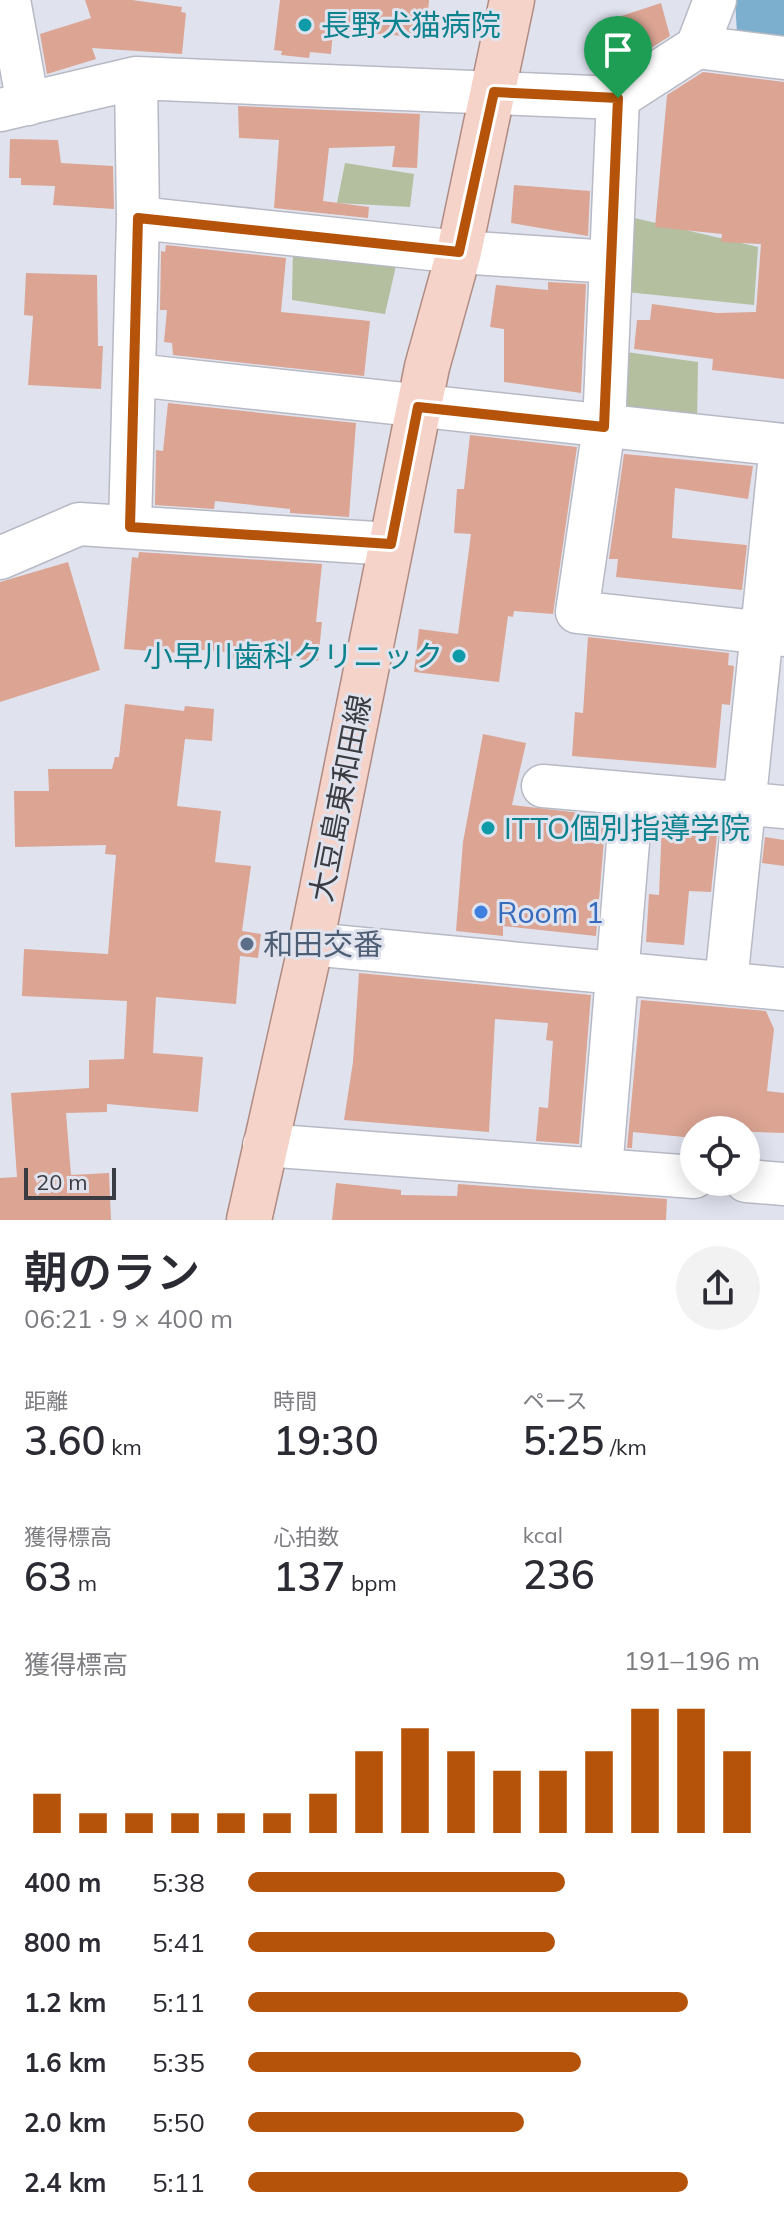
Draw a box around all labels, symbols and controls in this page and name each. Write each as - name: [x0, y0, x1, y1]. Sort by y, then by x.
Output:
- place label: 長野犬猫病院: [321, 6, 501, 44]
- marker: 長野犬猫病院: [296, 16, 314, 34]
- pin: [584, 16, 652, 98]
- icon: arrive: [596, 28, 640, 72]
- place label: 小早川歯科クリニック: [143, 637, 443, 675]
- marker: 小早川歯科クリニック: [450, 647, 468, 665]
- street label: 大豆島東和田線: [301, 691, 379, 905]
- place label: ITTO個別指導学院: [504, 809, 750, 847]
- marker: ITTO個別指導学院: [479, 819, 497, 837]
- place label: Room 1: [497, 893, 604, 931]
- marker: Room 1: [472, 903, 490, 921]
- place label: 和田交番: [263, 925, 383, 963]
- marker: 和田交番: [238, 935, 256, 953]
- map controls: [680, 1116, 760, 1196]
- button: locate: [680, 1116, 760, 1196]
- scale bar: [24, 1164, 116, 1200]
- text: 20 m: [36, 1168, 87, 1196]
- text: 朝のラン: [24, 1244, 200, 1299]
- button: share: [676, 1246, 760, 1330]
- text: 06:21 · 9 × 400 m: [24, 1302, 233, 1335]
- text: 距離: [24, 1387, 68, 1415]
- text: 時間: [273, 1387, 317, 1415]
- text: ペース: [523, 1387, 588, 1415]
- text: 3.60: [24, 1415, 105, 1465]
- text: 19:30: [273, 1415, 379, 1465]
- text: 5:25: [523, 1415, 604, 1465]
- text: km: [105, 1433, 142, 1461]
- text: /km: [604, 1433, 647, 1461]
- text: kcal: [523, 1521, 563, 1549]
- text: 獲得標高: [24, 1523, 112, 1551]
- text: 心拍数: [273, 1523, 339, 1551]
- text: 236: [523, 1549, 595, 1599]
- text: 63: [24, 1551, 72, 1601]
- text: 137: [273, 1551, 345, 1601]
- text: m: [72, 1569, 97, 1597]
- text: bpm: [345, 1569, 397, 1597]
- text: 191–196 m: [624, 1644, 760, 1677]
- text: 獲得標高: [24, 1648, 128, 1681]
- text: 400 m: [24, 1866, 101, 1899]
- text: 5:38: [152, 1866, 205, 1899]
- text: 800 m: [24, 1926, 101, 1959]
- text: 5:41: [152, 1926, 205, 1959]
- text: 1.2 km: [24, 1986, 107, 2019]
- text: 5:11: [152, 1986, 205, 2019]
- text: 1.6 km: [24, 2046, 107, 2079]
- text: 5:35: [152, 2046, 205, 2079]
- text: 2.0 km: [24, 2106, 107, 2139]
- text: 5:50: [152, 2106, 205, 2139]
- text: 2.4 km: [24, 2166, 107, 2199]
- text: 5:11: [152, 2166, 205, 2199]

